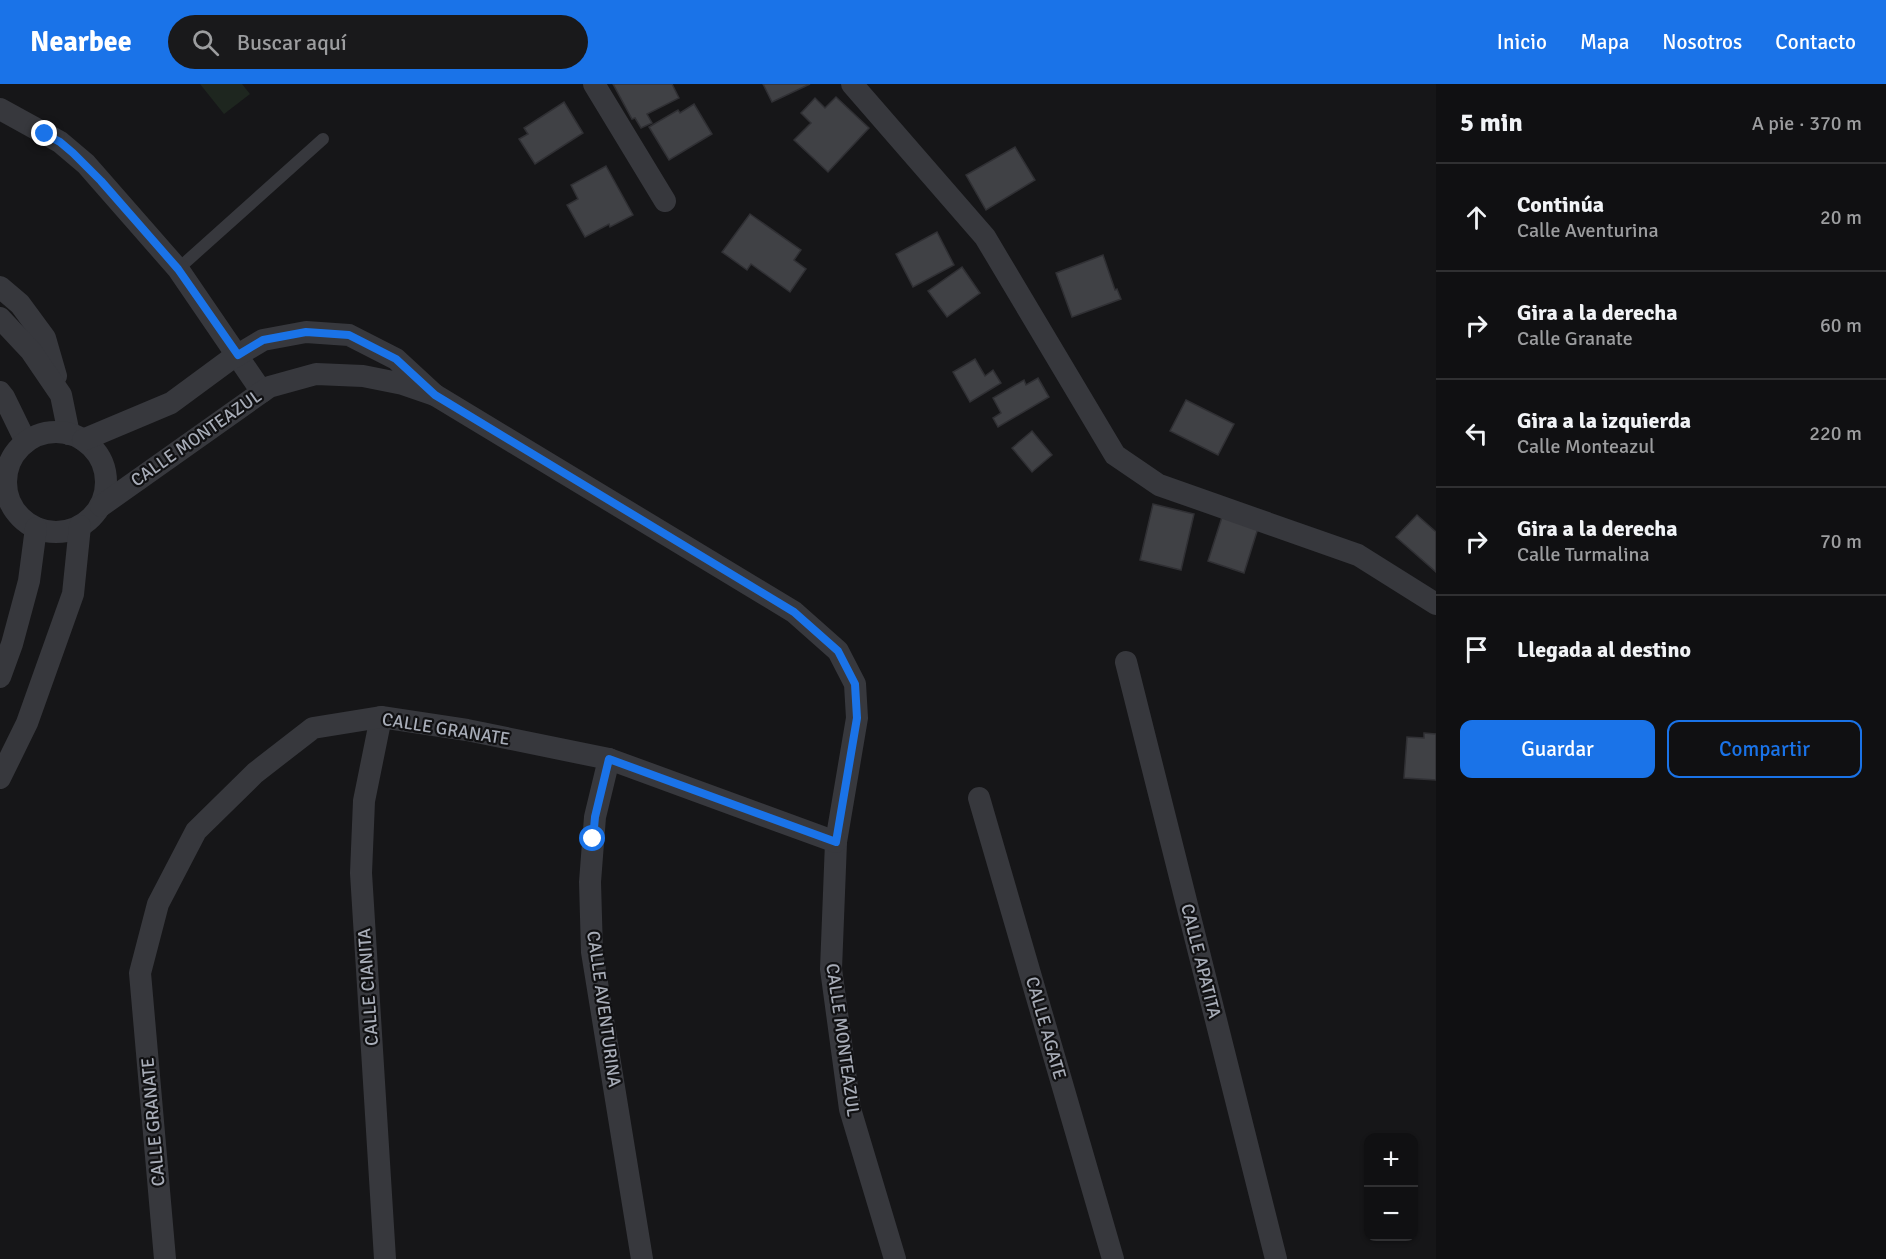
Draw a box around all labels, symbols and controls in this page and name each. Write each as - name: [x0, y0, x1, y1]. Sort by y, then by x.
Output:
- search box: [168, 15, 588, 69]
- text: Nearbee: [30, 25, 132, 59]
- icon: search: [189, 26, 222, 59]
- text: Buscar aquí: [237, 29, 347, 56]
- text: Inicio: [1497, 29, 1547, 55]
- text: Mapa: [1580, 29, 1629, 55]
- text: Nosotros: [1662, 29, 1742, 55]
- text: Contacto: [1775, 29, 1856, 55]
- text: 5 min: [1460, 107, 1523, 139]
- text: A pie · 370 m: [1752, 111, 1862, 136]
- route end: [31, 120, 57, 146]
- text: Continúa: [1517, 191, 1604, 218]
- icon: ahead: [1460, 201, 1493, 234]
- text: 20 m: [1820, 205, 1862, 230]
- text: Calle Aventurina: [1517, 218, 1659, 243]
- text: Gira a la derecha: [1517, 299, 1678, 326]
- icon: right: [1460, 309, 1493, 342]
- text: 60 m: [1820, 313, 1862, 338]
- text: Calle Granate: [1517, 326, 1633, 351]
- street label: CALLE MONTEAZUL: [126, 385, 266, 491]
- text: Gira a la izquierda: [1517, 407, 1691, 434]
- icon: left: [1460, 417, 1493, 450]
- text: 220 m: [1809, 421, 1862, 446]
- text: Calle Monteazul: [1517, 434, 1655, 459]
- text: Gira a la derecha: [1517, 515, 1678, 542]
- icon: right: [1460, 525, 1493, 558]
- text: 70 m: [1820, 529, 1862, 554]
- text: Calle Turmalina: [1517, 542, 1650, 567]
- icon: arrive: [1460, 633, 1493, 666]
- text: Llegada al destino: [1517, 636, 1691, 663]
- street label: CALLE GRANATE: [381, 708, 511, 750]
- button: Guardar: [1460, 720, 1655, 778]
- button: Compartir: [1667, 720, 1862, 778]
- route start: [579, 825, 605, 851]
- street label: CALLE APATITA: [1176, 901, 1226, 1021]
- street label: CALLE CIANITA: [353, 927, 383, 1047]
- street label: CALLE AVENTURINA: [582, 929, 626, 1089]
- street label: CALLE MONTEAZUL: [821, 962, 865, 1118]
- street label: CALLE AGATE: [1021, 974, 1071, 1082]
- street label: CALLE GRANATE: [136, 1057, 170, 1187]
- map controls: [1364, 1133, 1418, 1241]
- button: +: [1364, 1133, 1418, 1187]
- button: −: [1364, 1187, 1418, 1241]

